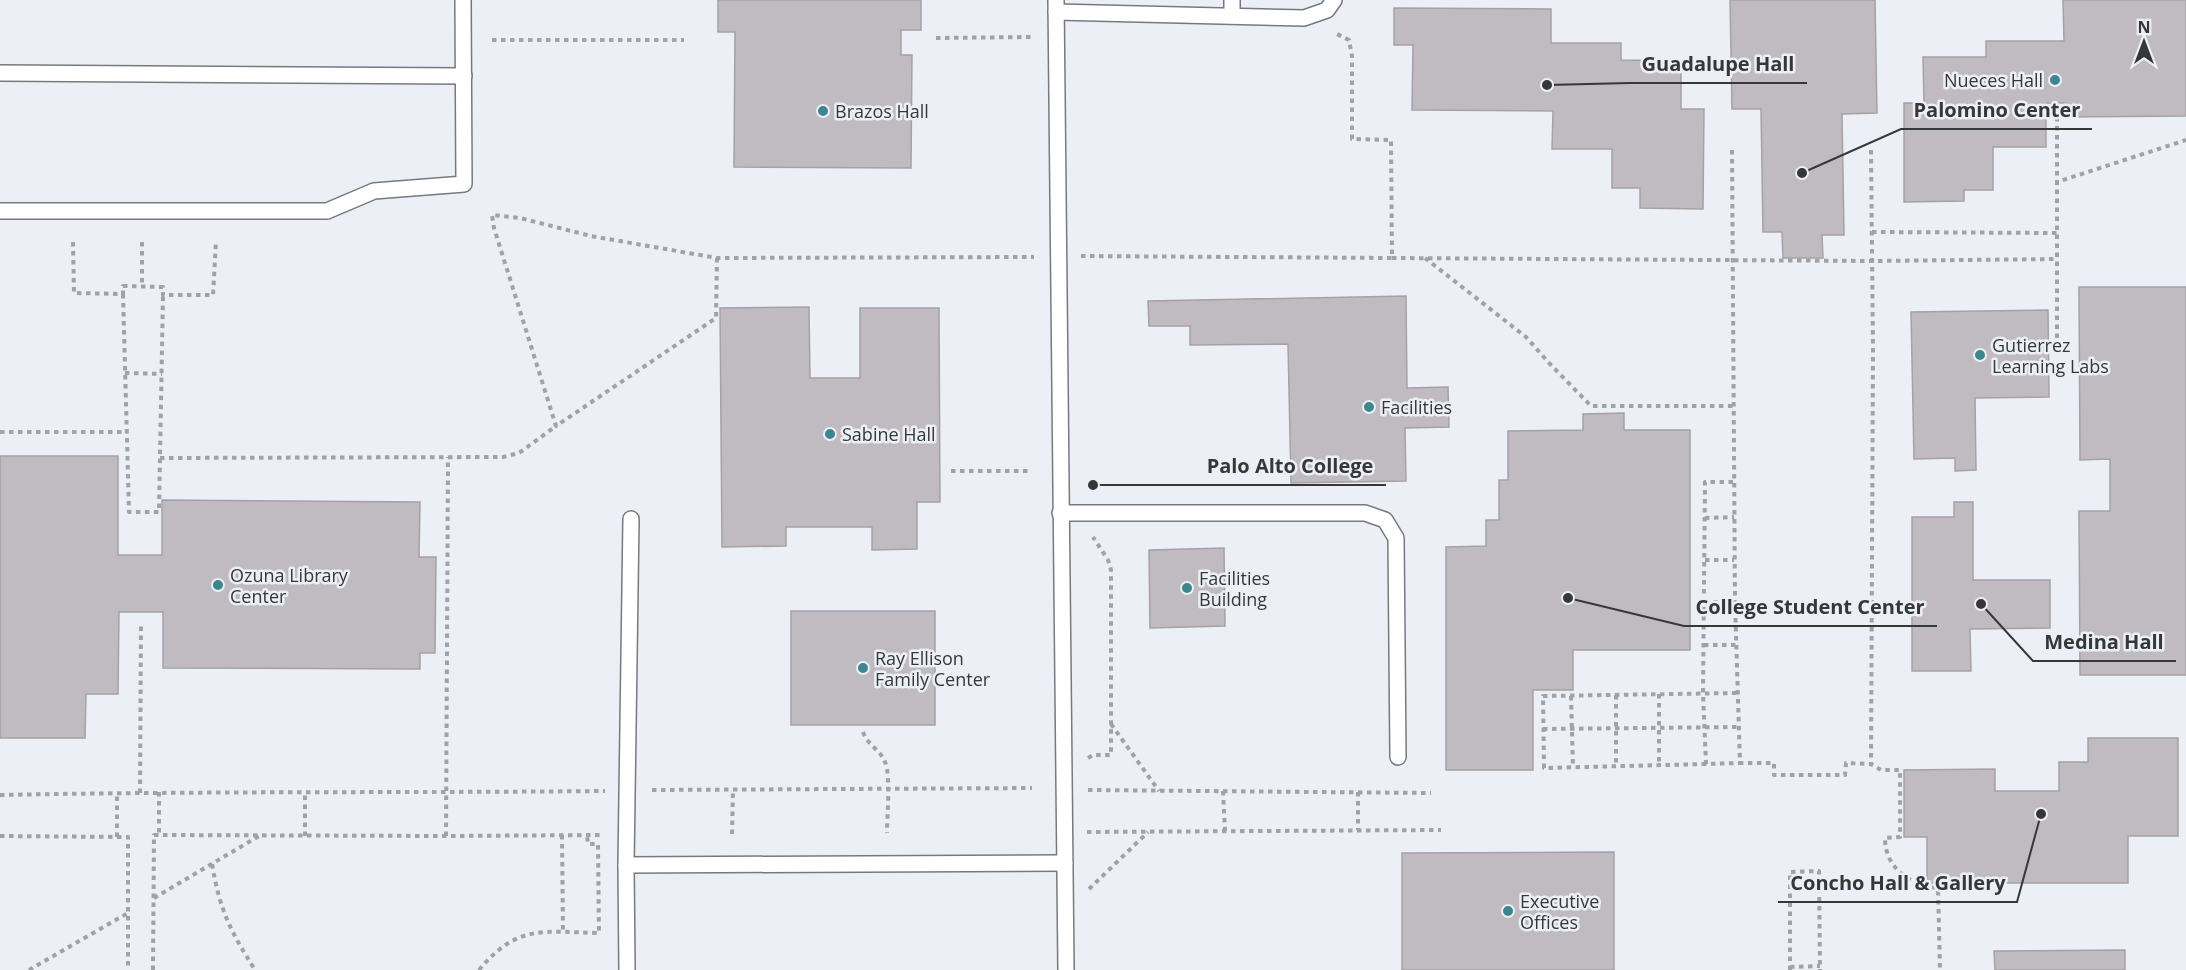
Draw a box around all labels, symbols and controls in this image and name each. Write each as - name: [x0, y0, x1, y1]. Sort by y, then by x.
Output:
- north arrow: [2114, 12, 2174, 72]
- text: N: [2137, 16, 2151, 38]
- callout: Guadalupe Hall: [1630, 45, 1807, 83]
- text: Guadalupe Hall: [1642, 50, 1794, 77]
- place label: Nueces Hall: [1944, 68, 2043, 92]
- marker: Nueces Hall: [2048, 73, 2062, 87]
- callout: Palomino Center: [1901, 91, 2092, 129]
- text: Palomino Center: [1914, 96, 2080, 123]
- place label: Brazos Hall: [835, 99, 929, 123]
- marker: Brazos Hall: [816, 104, 830, 118]
- place label: Gutierrez Learning Labs: [1992, 333, 2109, 378]
- marker: Gutierrez Learning Labs: [1973, 348, 1987, 362]
- place label: Facilities: [1381, 395, 1452, 419]
- marker: Facilities: [1362, 400, 1376, 414]
- place label: Sabine Hall: [842, 422, 936, 446]
- marker: Sabine Hall: [823, 427, 837, 441]
- callout: Palo Alto College: [1195, 447, 1386, 485]
- text: Palo Alto College: [1207, 452, 1373, 479]
- place label: Ozuna Library Center: [230, 563, 349, 608]
- place label: Facilities Building: [1199, 566, 1270, 611]
- marker: Ozuna Library Center: [211, 578, 225, 592]
- marker: Facilities Building: [1180, 581, 1194, 595]
- callout: College Student Center: [1684, 588, 1937, 626]
- text: College Student Center: [1695, 593, 1925, 620]
- callout: Medina Hall: [2033, 623, 2176, 661]
- text: Medina Hall: [2044, 628, 2164, 655]
- place label: Ray Ellison Family Center: [875, 646, 991, 691]
- marker: Ray Ellison Family Center: [856, 661, 870, 675]
- callout: Concho Hall & Gallery: [1778, 864, 2017, 902]
- text: Concho Hall & Gallery: [1790, 869, 2006, 896]
- place label: Executive Offices: [1520, 889, 1599, 934]
- marker: Executive Offices: [1501, 904, 1515, 918]

